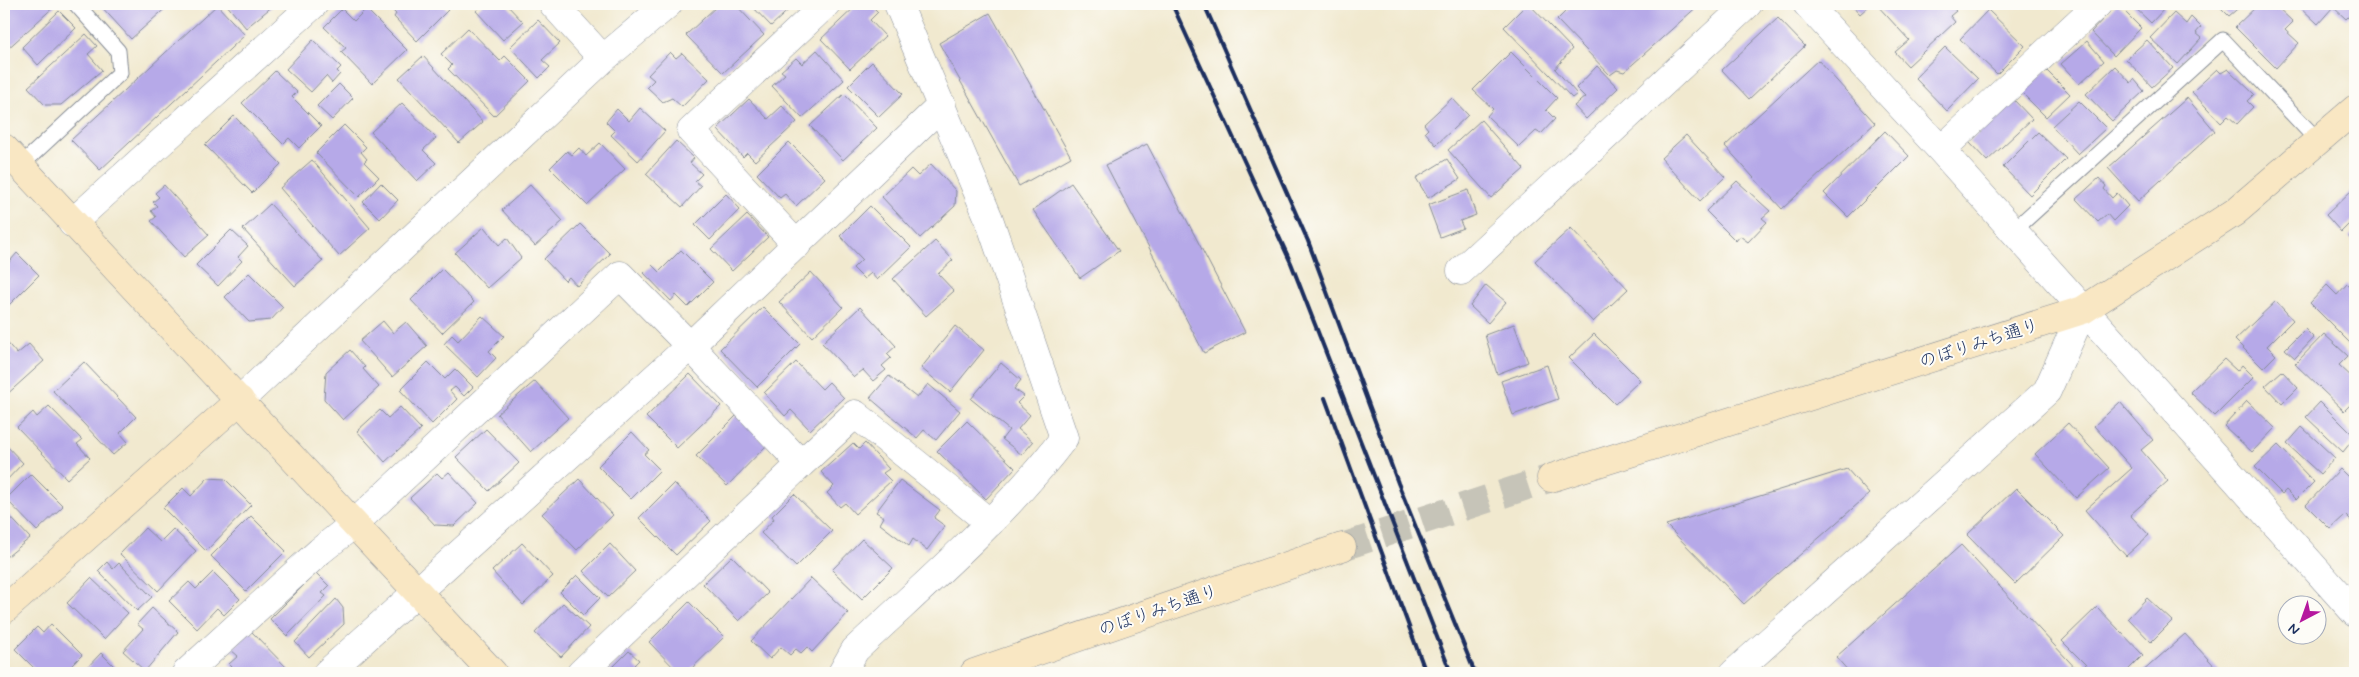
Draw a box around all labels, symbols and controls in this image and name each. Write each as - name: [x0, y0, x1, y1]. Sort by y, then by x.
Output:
- street label: のぼりみち通り: [1916, 313, 2043, 375]
- street label: のぼりみち通り: [1095, 579, 1221, 643]
- north arrow: [2276, 594, 2326, 644]
- text: N: [2285, 619, 2304, 639]

